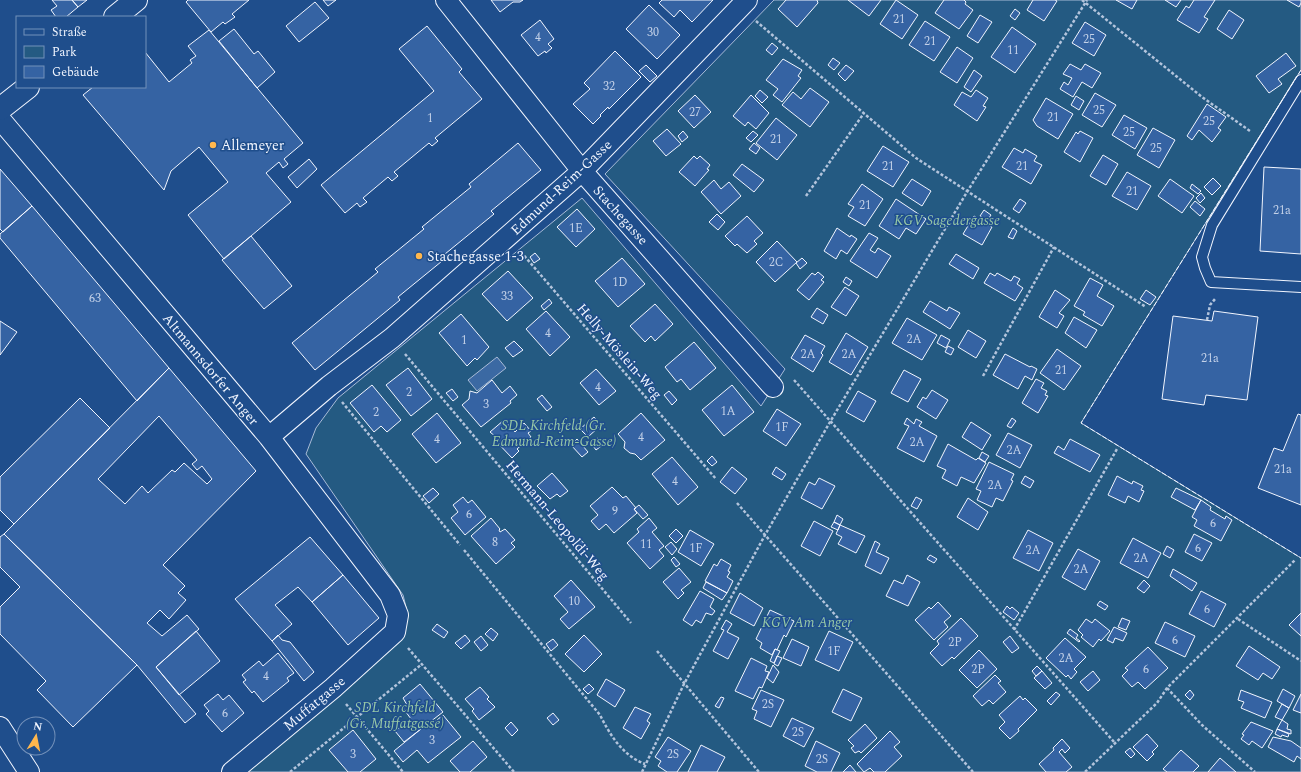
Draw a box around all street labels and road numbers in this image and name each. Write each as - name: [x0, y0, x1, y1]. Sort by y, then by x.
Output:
- street label: Edmund-Reim-Gasse: [506, 134, 617, 240]
- street label: Stachegasse: [588, 181, 653, 250]
- street label: Helly-Möslein-Weg: [572, 299, 667, 404]
- street label: Altmannsdorfer Anger: [157, 309, 264, 430]
- street label: Hermann-Leopoldi-Weg: [501, 455, 615, 585]
- street label: Muffatgasse: [279, 671, 350, 736]

